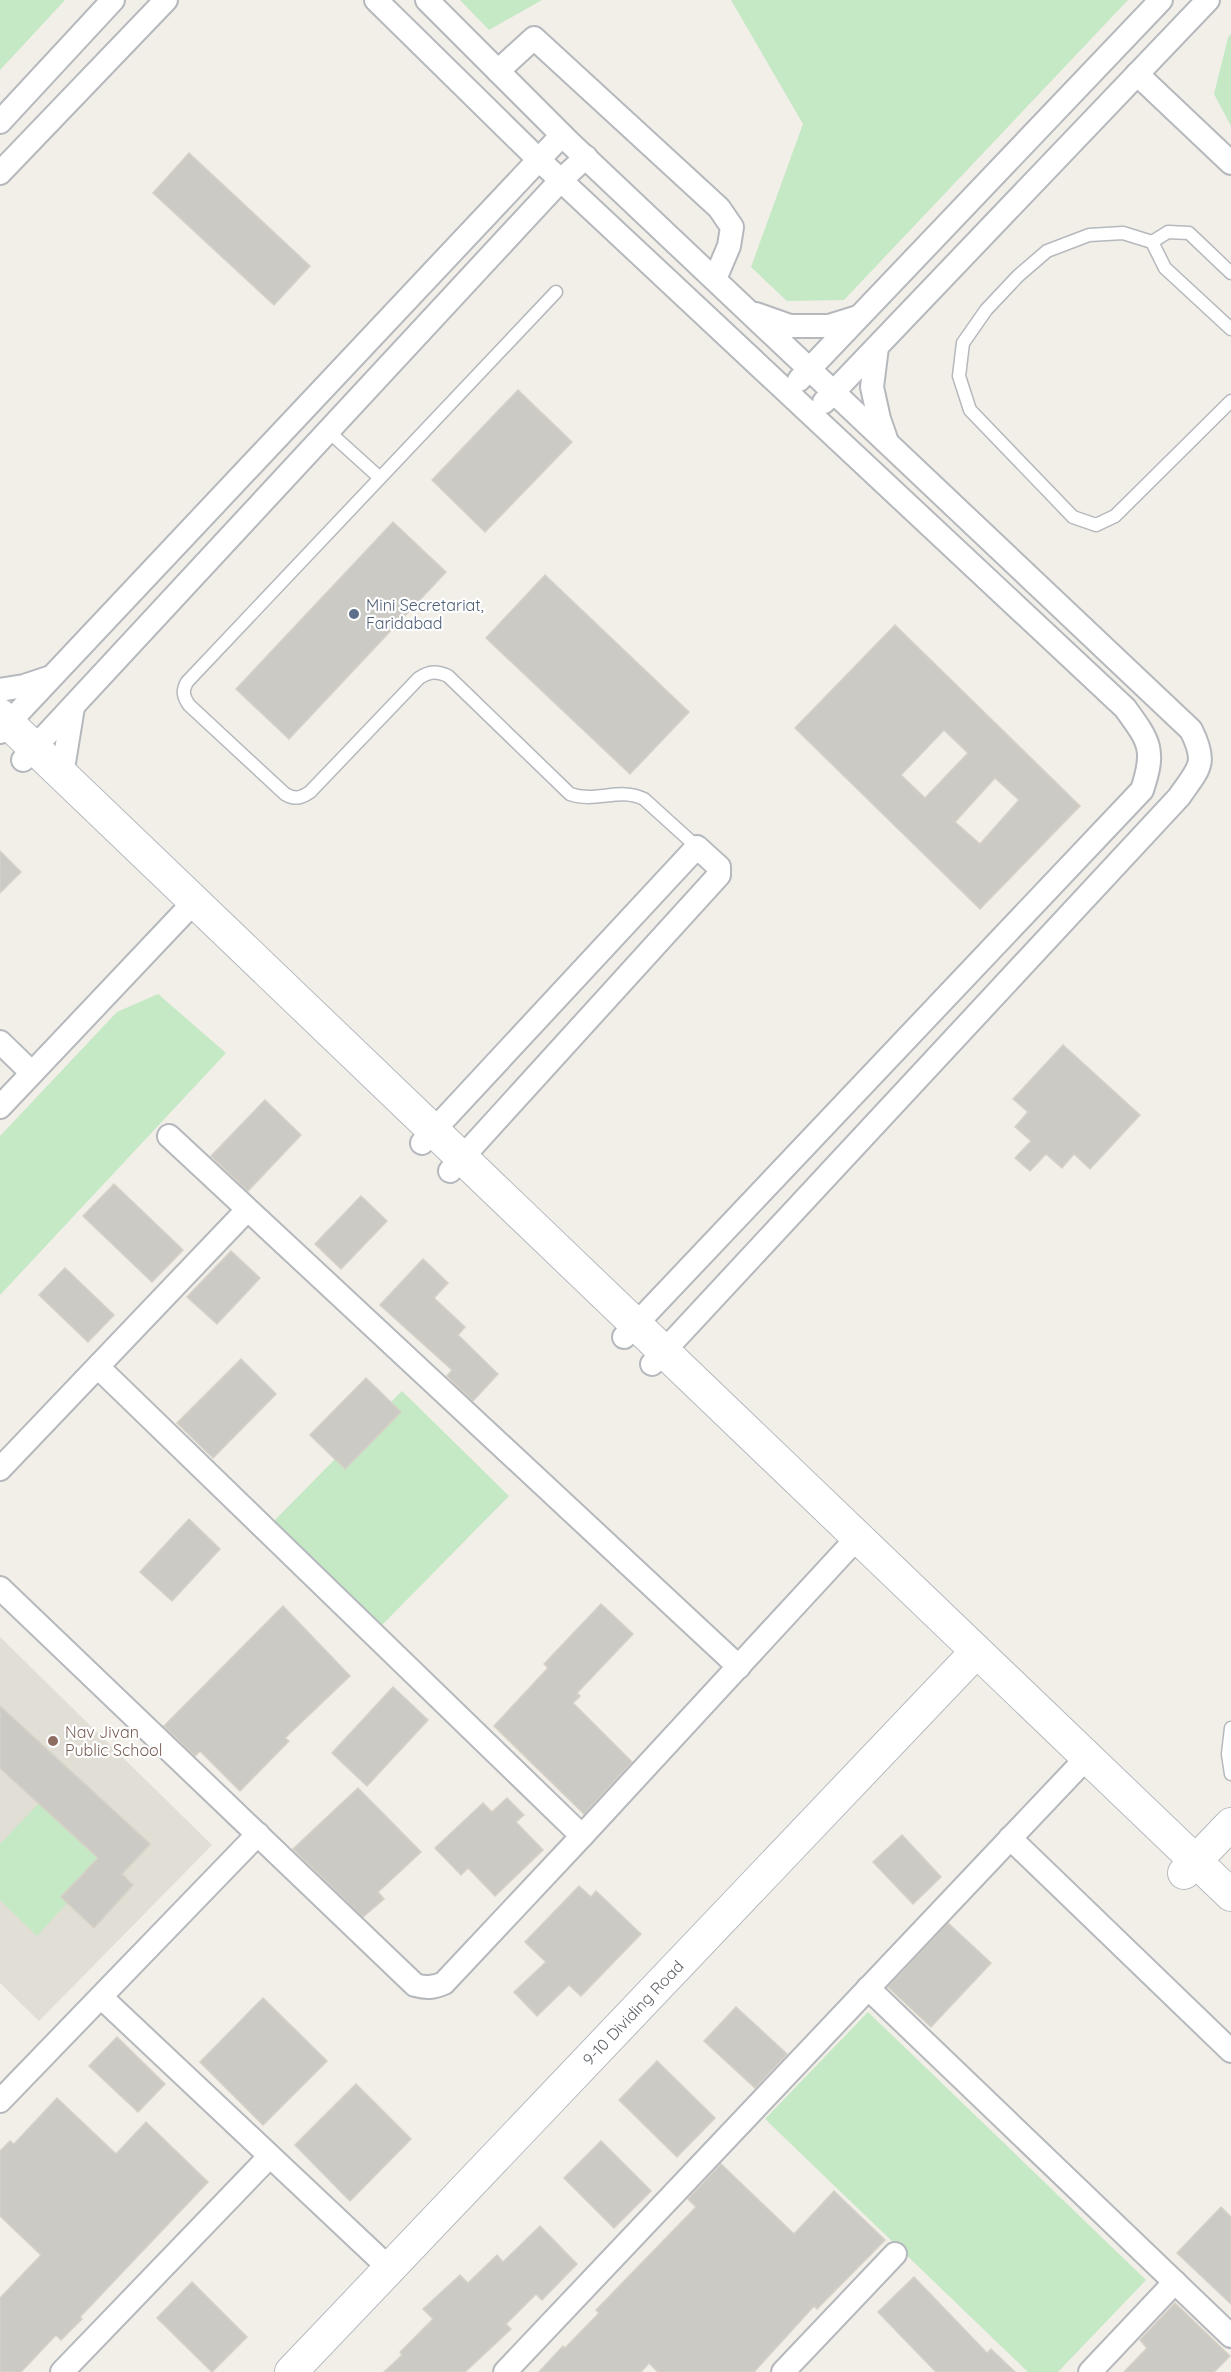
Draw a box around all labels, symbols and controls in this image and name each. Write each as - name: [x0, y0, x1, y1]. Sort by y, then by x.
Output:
- place label: Mini Secretariat, Faridabad: [366, 595, 484, 633]
- marker: Mini Secretariat, Faridabad: [347, 607, 361, 621]
- place label: Nav Jivan Public School: [65, 1722, 162, 1760]
- marker: Nav Jivan Public School: [46, 1734, 60, 1748]
- street label: 9-10 Dividing Road: [578, 1956, 688, 2069]

